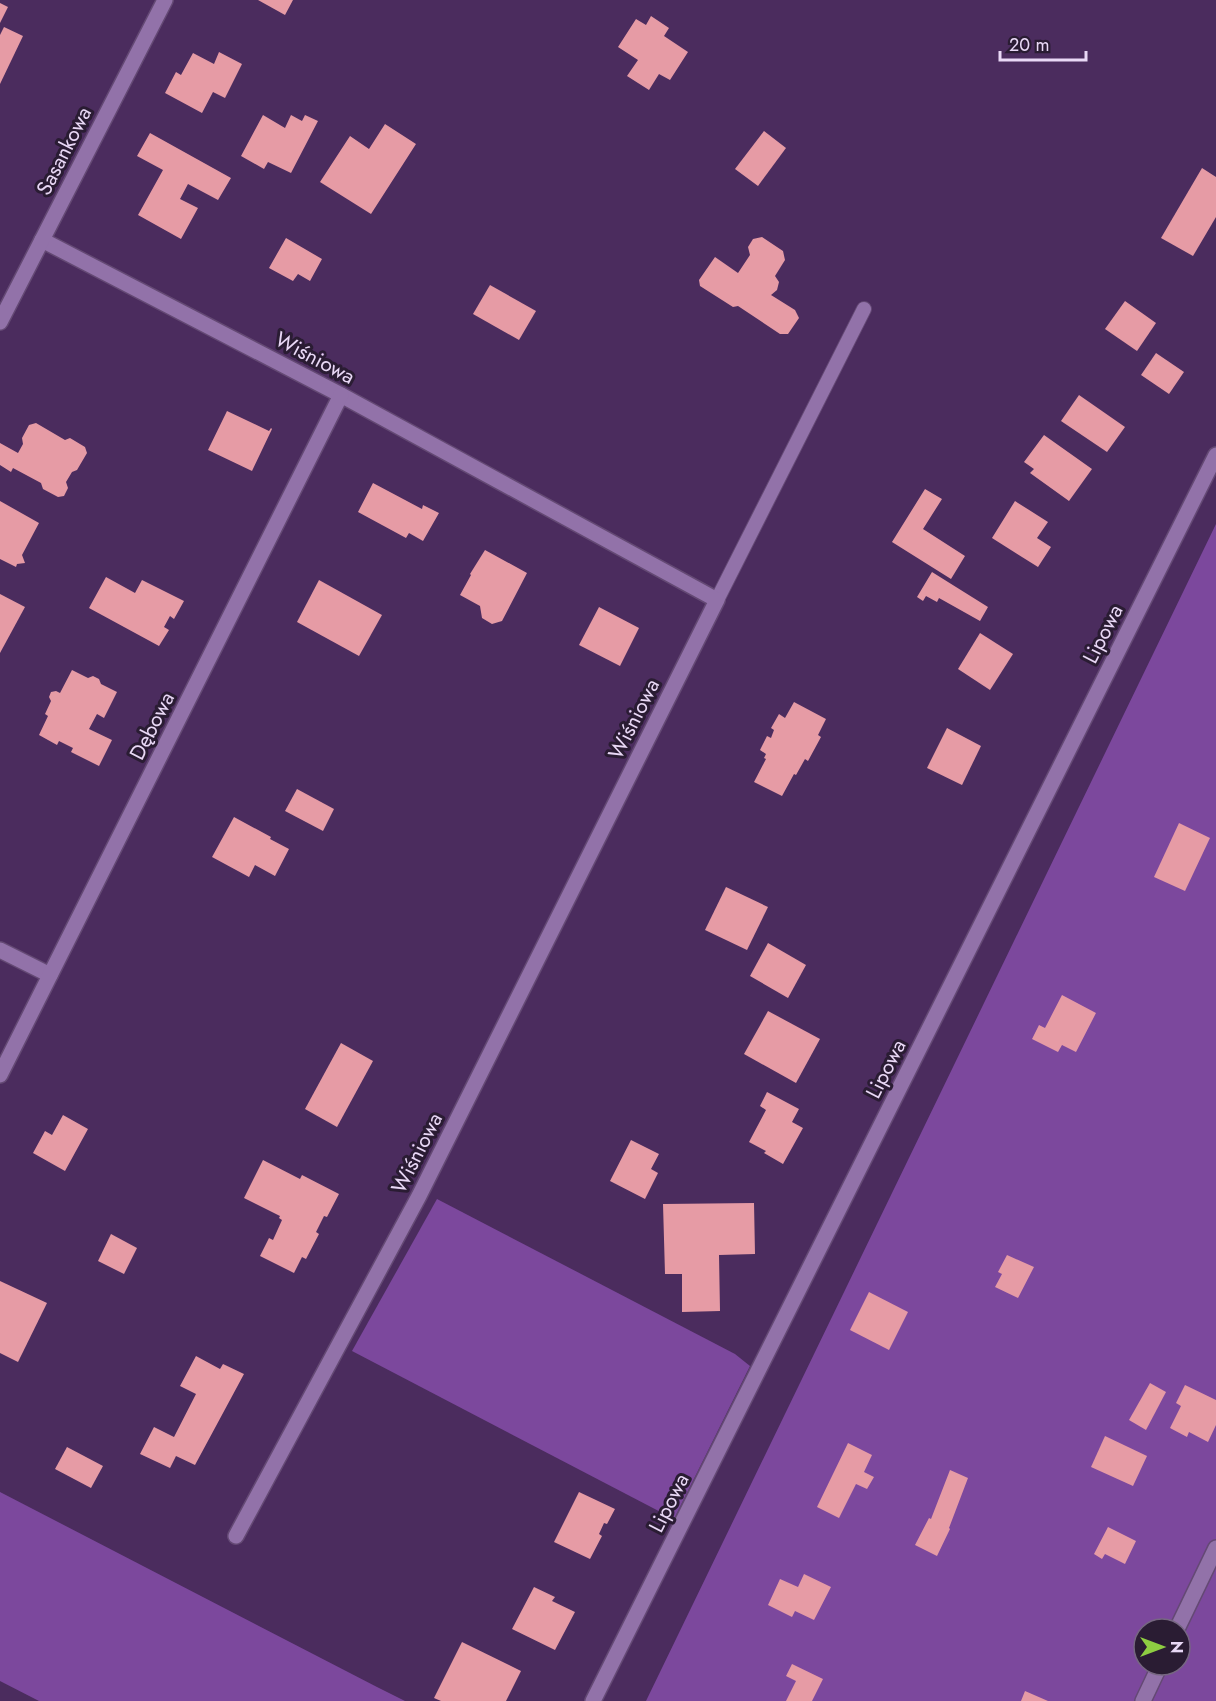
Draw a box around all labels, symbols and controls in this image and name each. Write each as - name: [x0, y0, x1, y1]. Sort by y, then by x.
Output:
- scale bar: [1000, 24, 1086, 62]
- text: 20 m: [1009, 32, 1049, 58]
- street label: Sasankowa: [29, 102, 99, 200]
- street label: Wiśniowa: [270, 324, 360, 392]
- street label: Lipowa: [1075, 599, 1131, 669]
- street label: Wiśniowa: [601, 674, 667, 764]
- street label: Dębowa: [122, 687, 182, 765]
- street label: Lipowa: [858, 1034, 914, 1104]
- street label: Wiśniowa: [384, 1108, 450, 1198]
- street label: Lipowa: [641, 1468, 697, 1538]
- north arrow: [1132, 1617, 1192, 1677]
- text: N: [1165, 1641, 1188, 1653]

